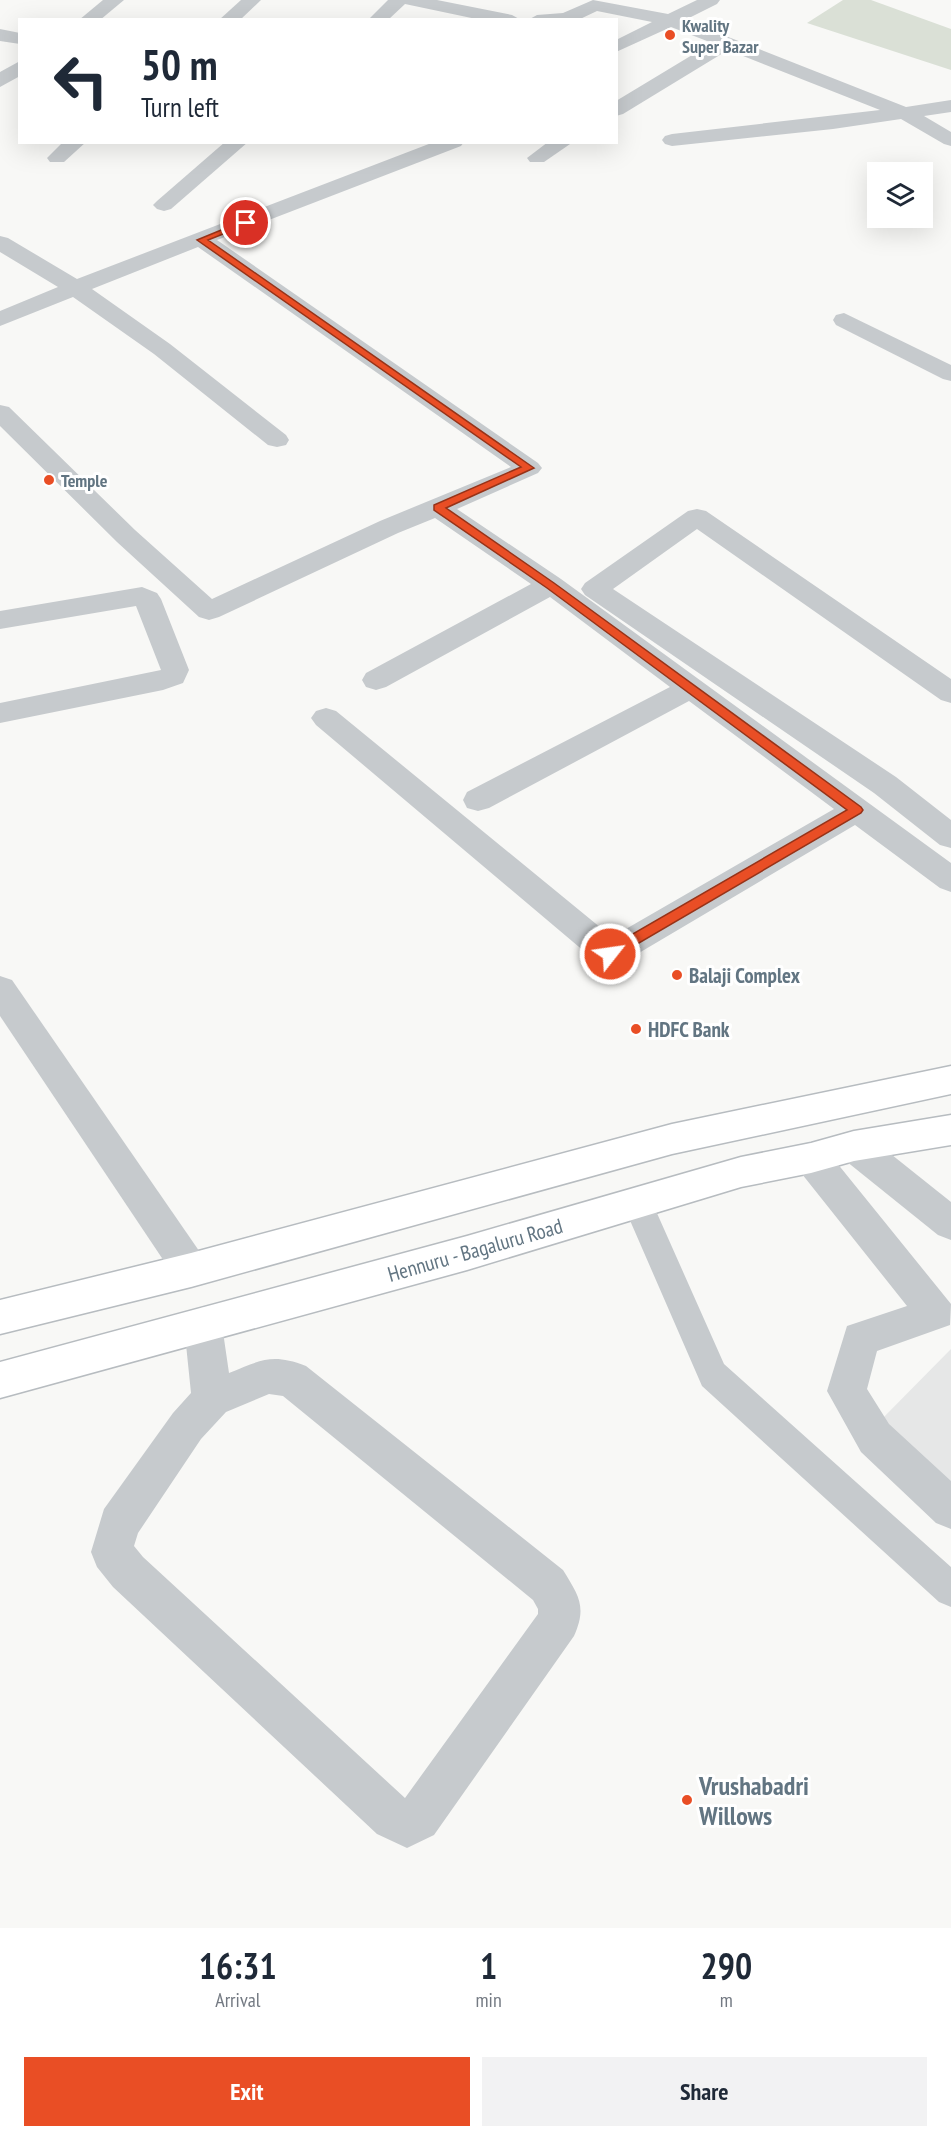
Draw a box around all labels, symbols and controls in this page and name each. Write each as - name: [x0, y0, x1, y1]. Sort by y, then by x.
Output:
- place label: Kwality Super Bazar: [682, 14, 759, 58]
- marker: Kwality Super Bazar: [663, 28, 677, 42]
- text: 50 m: [141, 37, 218, 92]
- icon: left: [42, 42, 120, 120]
- text: Turn left: [141, 90, 219, 124]
- map controls: [867, 162, 933, 228]
- button: layers: [867, 162, 933, 228]
- pin: [220, 197, 271, 248]
- icon: arrive: [229, 206, 262, 239]
- place label: Temple: [61, 469, 108, 492]
- marker: Temple: [42, 473, 56, 487]
- position arrow: [578, 922, 642, 986]
- place label: Balaji Complex: [689, 962, 801, 989]
- marker: Balaji Complex: [670, 968, 684, 982]
- place label: HDFC Bank: [648, 1016, 730, 1043]
- marker: HDFC Bank: [629, 1022, 643, 1036]
- street label: Hennuru - Bagaluru Road: [384, 1212, 566, 1288]
- place label: Vrushabadri Willows: [698, 1769, 809, 1832]
- marker: Vrushabadri Willows: [680, 1793, 694, 1807]
- text: 16:31: [199, 1942, 277, 1989]
- text: 1: [480, 1942, 497, 1989]
- text: 290: [701, 1942, 752, 1989]
- text: Arrival: [215, 1987, 260, 2013]
- text: min: [476, 1987, 502, 2013]
- text: m: [720, 1987, 733, 2013]
- button: Exit: [24, 2057, 470, 2126]
- button: Share: [482, 2057, 927, 2126]

